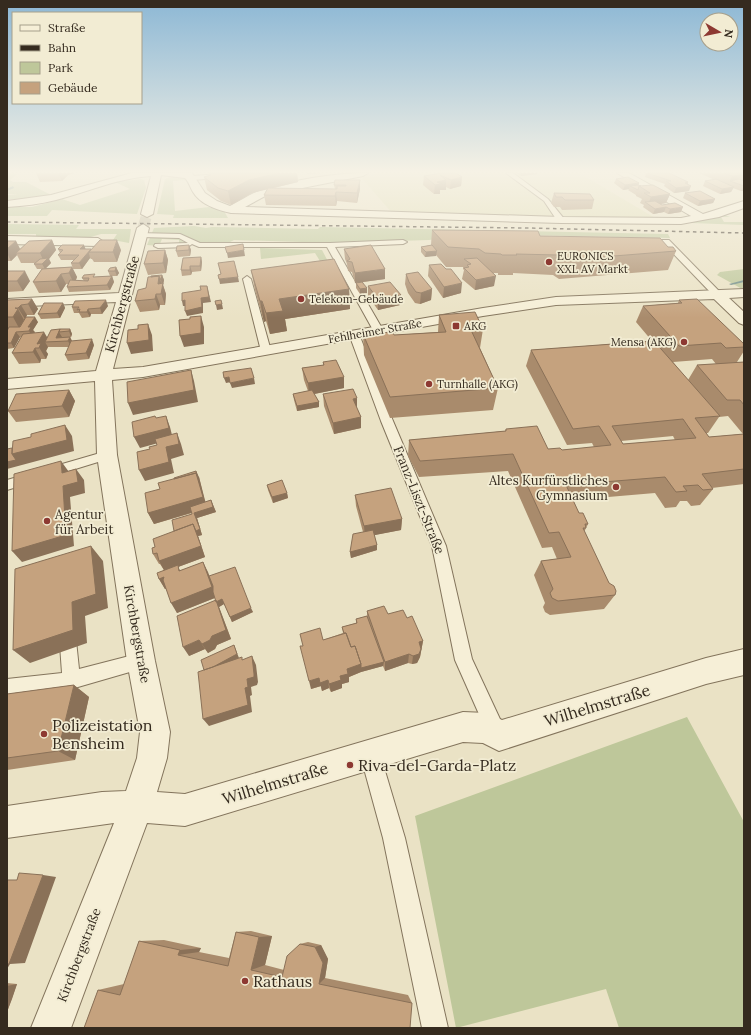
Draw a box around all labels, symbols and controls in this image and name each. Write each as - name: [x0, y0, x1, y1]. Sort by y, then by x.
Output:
- legend: [12, 12, 142, 104]
- north arrow: [699, 12, 739, 52]
- text: Straße: [48, 20, 86, 35]
- text: N: [721, 28, 736, 39]
- text: Bahn: [48, 40, 76, 55]
- text: Park: [48, 60, 74, 75]
- text: Gebäude: [48, 80, 98, 95]
- place label: EURONICS XXL AV Markt: [557, 249, 629, 276]
- street label: Kirchbergstraße: [101, 254, 143, 354]
- marker: EURONICS XXL AV Markt: [544, 257, 554, 267]
- place label: Telekom-Gebäude: [309, 292, 403, 306]
- marker: Telekom-Gebäude: [296, 294, 306, 304]
- street label: Fehlheimer Straße: [327, 316, 423, 346]
- place label: AKG: [463, 319, 487, 333]
- marker: AKG: [451, 321, 461, 331]
- place label: Mensa (AKG): [611, 335, 676, 350]
- marker: Mensa (AKG): [679, 337, 689, 347]
- place label: Turnhalle (AKG): [437, 377, 518, 392]
- marker: Turnhalle (AKG): [424, 379, 434, 389]
- street label: Franz-Liszt-Straße: [390, 443, 448, 557]
- place label: Altes Kurfürstliches Gymnasium: [488, 472, 608, 504]
- marker: Altes Kurfürstliches Gymnasium: [611, 482, 621, 492]
- place label: Agentur für Arbeit: [54, 506, 113, 538]
- marker: Agentur für Arbeit: [42, 516, 52, 526]
- street label: Kirchbergstraße: [120, 584, 154, 684]
- street label: Wilhelmstraße: [542, 679, 653, 731]
- place label: Polizeistation Bensheim: [52, 715, 153, 753]
- marker: Polizeistation Bensheim: [39, 729, 49, 739]
- place label: Riva-del-Garda-Platz: [358, 755, 516, 775]
- street label: Wilhelmstraße: [220, 757, 331, 809]
- marker: Riva-del-Garda-Platz: [345, 760, 355, 770]
- street label: Kirchbergstraße: [53, 906, 105, 1004]
- place label: Rathaus: [253, 971, 312, 991]
- marker: Rathaus: [240, 976, 250, 986]

